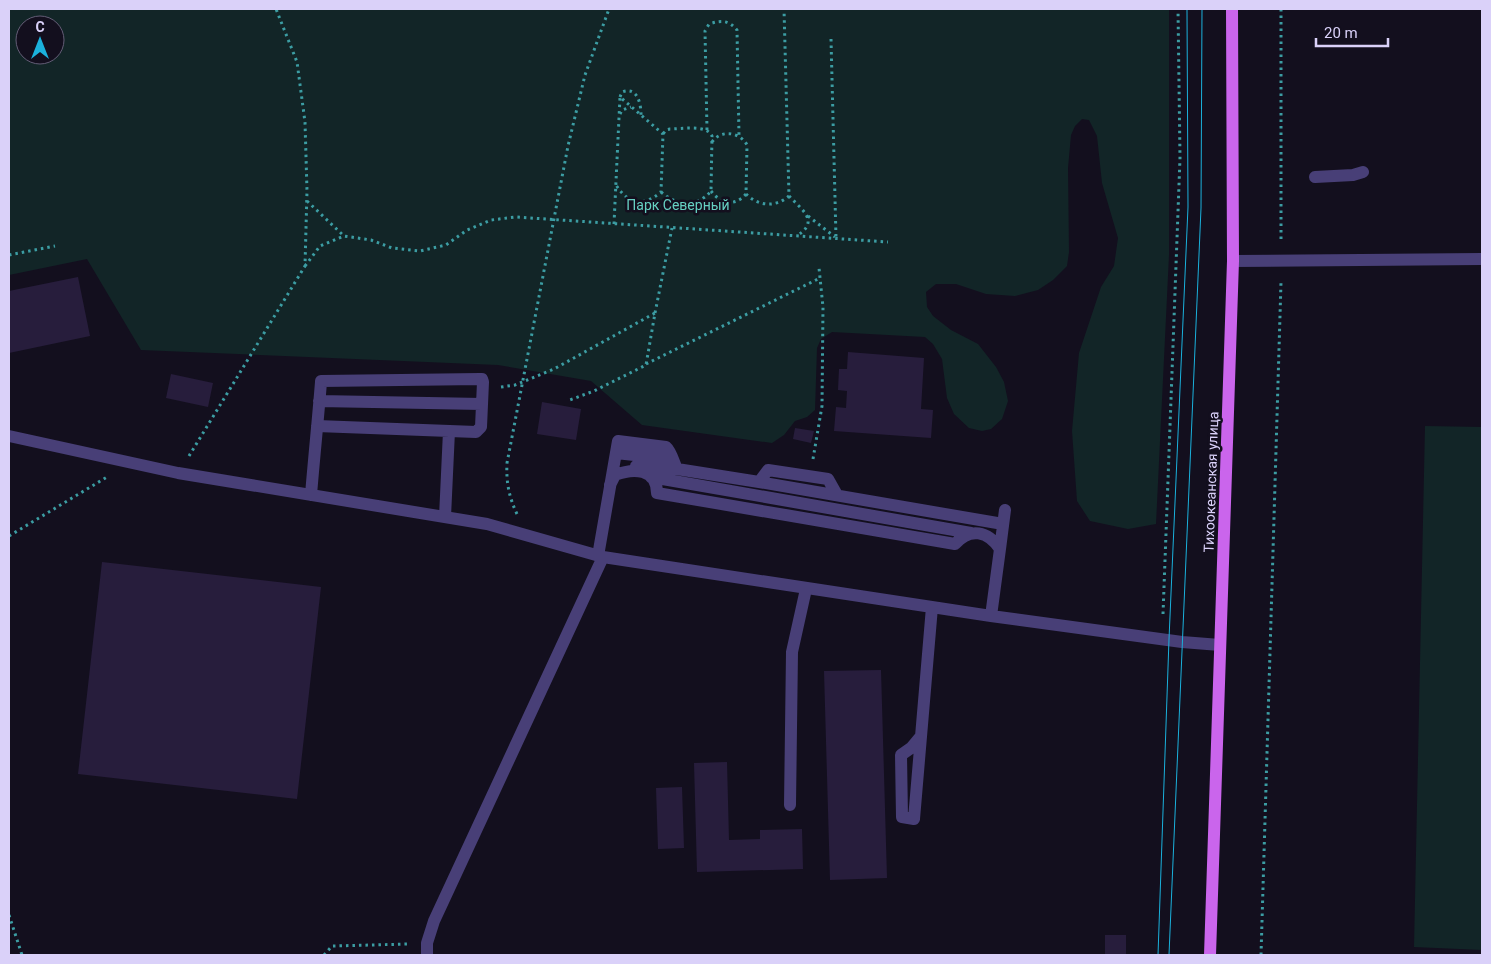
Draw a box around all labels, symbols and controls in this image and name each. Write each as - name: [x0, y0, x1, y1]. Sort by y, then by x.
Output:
- north arrow: [15, 15, 65, 65]
- scale bar: [1316, 15, 1388, 47]
- text: С: [35, 19, 45, 35]
- text: 20 m: [1324, 24, 1358, 42]
- park label: Парк Северный: [626, 197, 730, 213]
- street label: Тихоокеанская улица: [1201, 411, 1221, 553]

